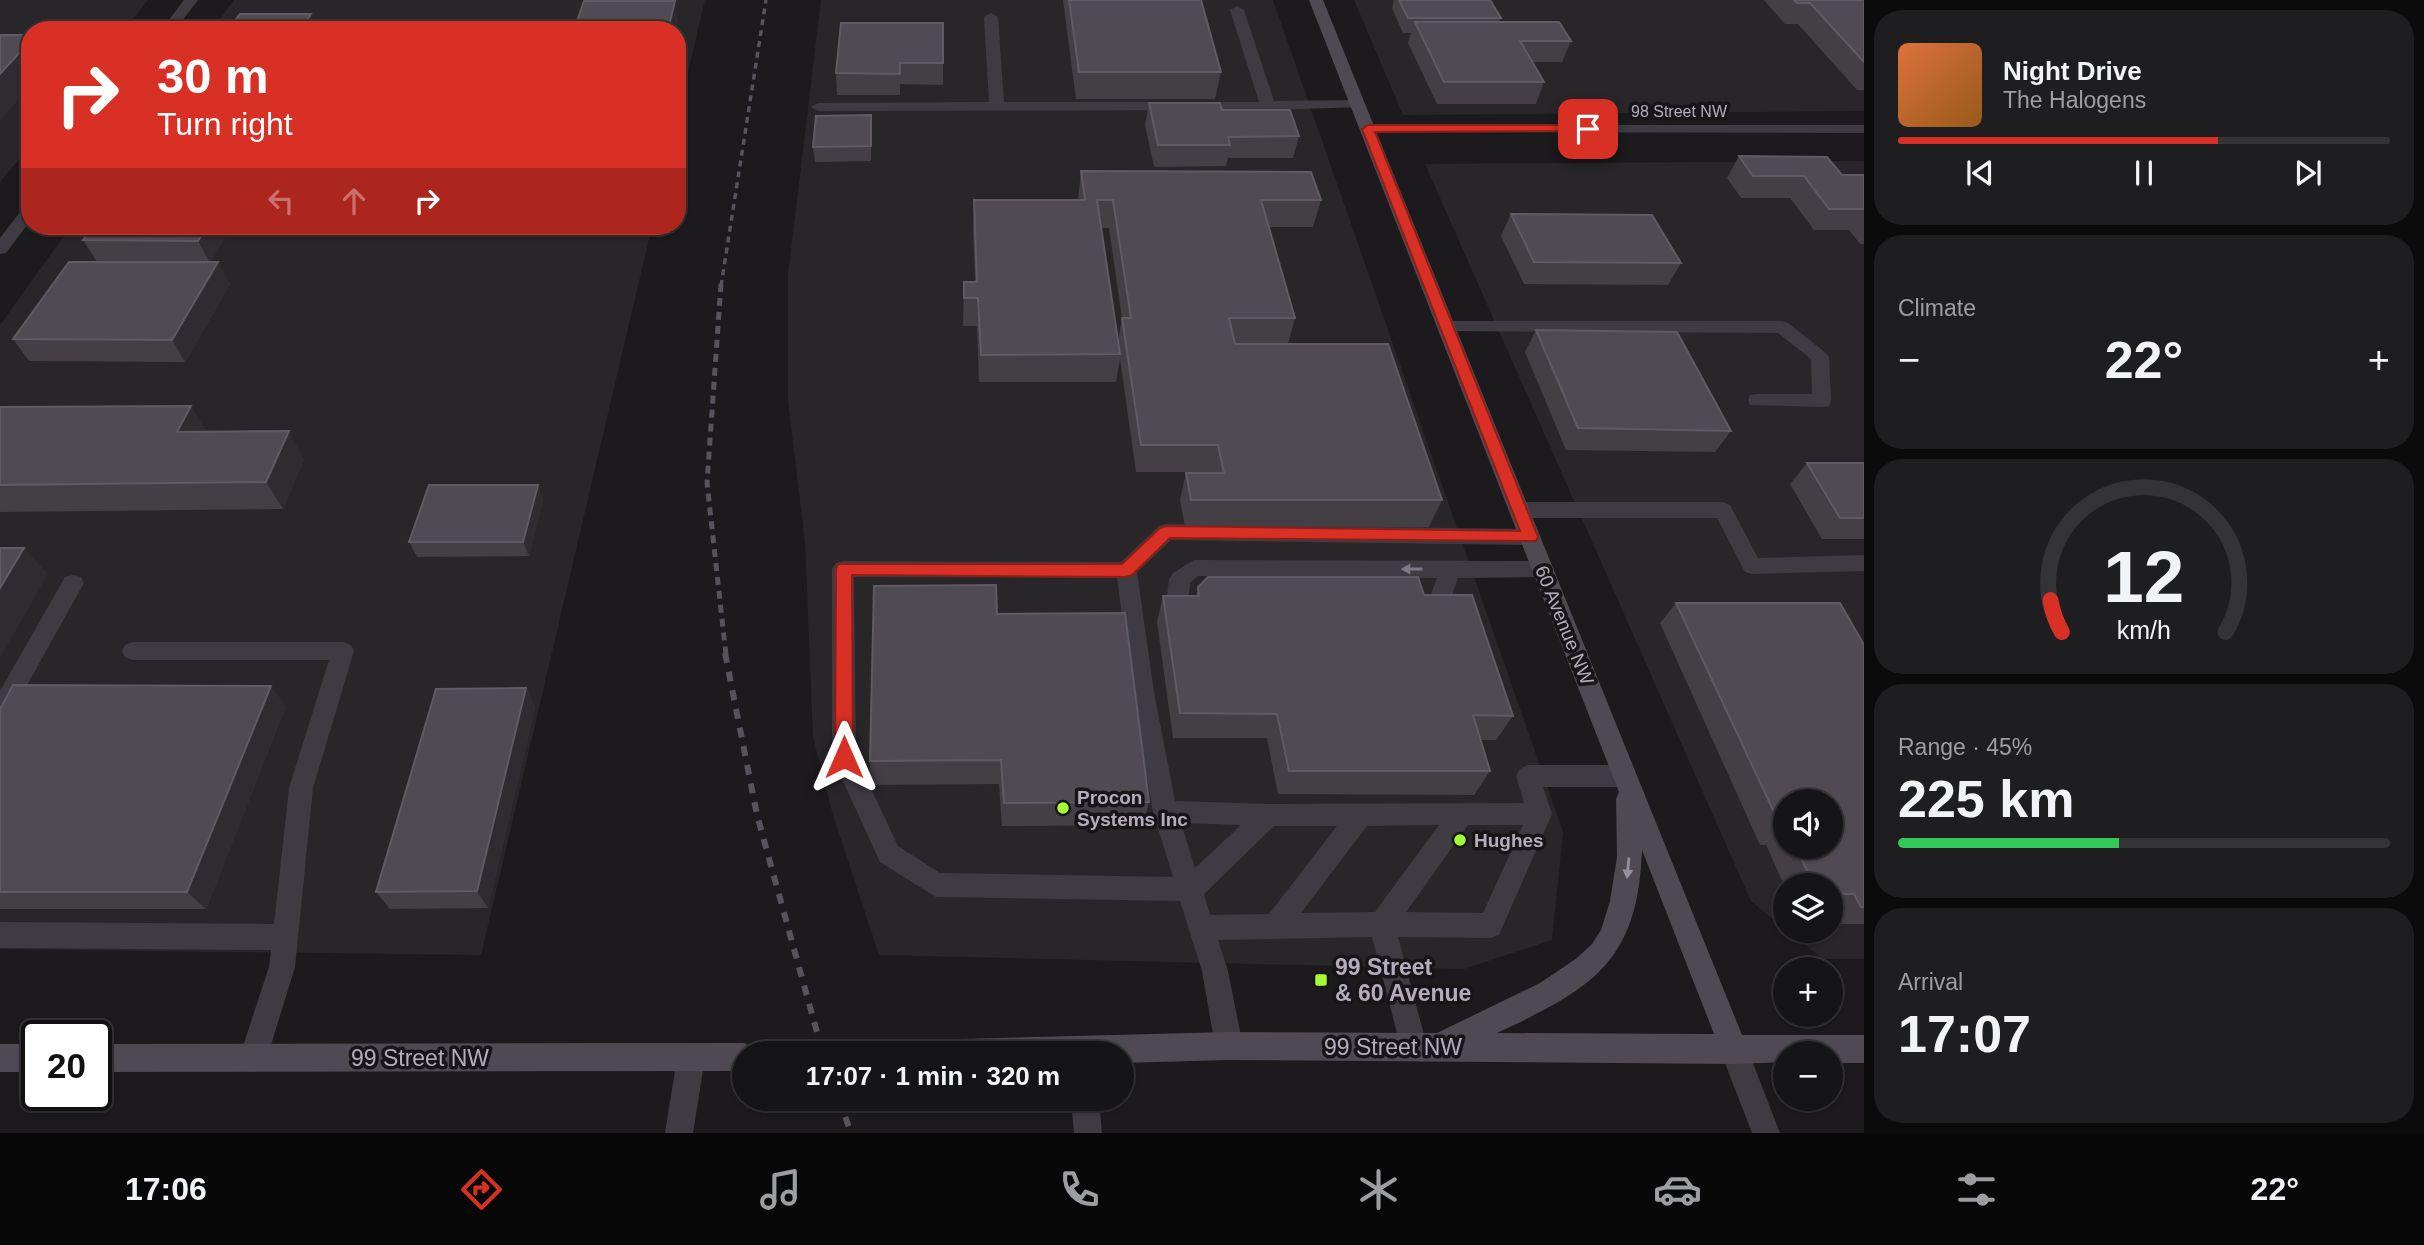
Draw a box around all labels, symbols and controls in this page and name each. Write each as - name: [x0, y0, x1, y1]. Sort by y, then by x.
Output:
- icon: right: [42, 49, 133, 140]
- text: 30 m: [157, 49, 269, 103]
- text: Night Drive: [2003, 56, 2142, 86]
- text: The Halogens: [2003, 87, 2146, 113]
- pin: [1558, 99, 1618, 159]
- street label: 98 Street NW: [1631, 103, 1728, 120]
- text: Turn right: [157, 106, 293, 142]
- icon: arrive: [1569, 110, 1607, 148]
- icon: previous: [1961, 154, 1999, 192]
- icon: pause: [2125, 154, 2163, 192]
- icon: next: [2289, 154, 2327, 192]
- icon: left: [262, 182, 300, 220]
- icon: ahead: [335, 182, 373, 220]
- icon: right: [408, 182, 446, 220]
- text: Climate: [1898, 295, 1976, 321]
- text: 22°: [2105, 331, 2183, 389]
- text: −: [1898, 339, 1920, 381]
- text: +: [2368, 339, 2390, 381]
- text: 12: [2104, 537, 2184, 618]
- one-way arrow: [1400, 563, 1422, 575]
- street label: 60 Avenue NW: [1531, 563, 1598, 688]
- text: km/h: [2117, 616, 2171, 644]
- position arrow: [807, 720, 881, 794]
- text: Range · 45%: [1898, 734, 2032, 760]
- text: 225 km: [1898, 770, 2074, 828]
- place label: Procon Systems Inc: [1077, 787, 1188, 830]
- map controls: [1773, 789, 1843, 1111]
- button: sound: [1773, 789, 1843, 859]
- marker: Procon Systems Inc: [1055, 800, 1071, 816]
- place label: Hughes: [1474, 830, 1544, 851]
- marker: Hughes: [1452, 832, 1468, 848]
- one-way arrow: [1622, 857, 1633, 879]
- button: layers: [1773, 873, 1843, 943]
- place label: 99 Street & 60 Avenue: [1335, 954, 1471, 1006]
- button: +: [1773, 957, 1843, 1027]
- text: Arrival: [1898, 969, 1963, 995]
- marker: 99 Street & 60 Avenue: [1313, 972, 1329, 988]
- text: 17:07: [1898, 1005, 2031, 1063]
- speed limit sign: 20: [21, 1020, 112, 1111]
- street label: 99 Street NW: [1324, 1034, 1462, 1060]
- button: −: [1773, 1041, 1843, 1111]
- street label: 99 Street NW: [351, 1045, 489, 1071]
- text: 17:07 · 1 min · 320 m: [806, 1061, 1060, 1091]
- icon: directions: [457, 1165, 506, 1214]
- icon: music: [756, 1165, 805, 1214]
- icon: phone: [1055, 1165, 1104, 1214]
- icon: climate: [1354, 1165, 1403, 1214]
- icon: car: [1653, 1165, 1702, 1214]
- icon: filters: [1952, 1165, 2001, 1214]
- text: 17:06: [125, 1171, 207, 1207]
- text: 22°: [2251, 1171, 2299, 1207]

